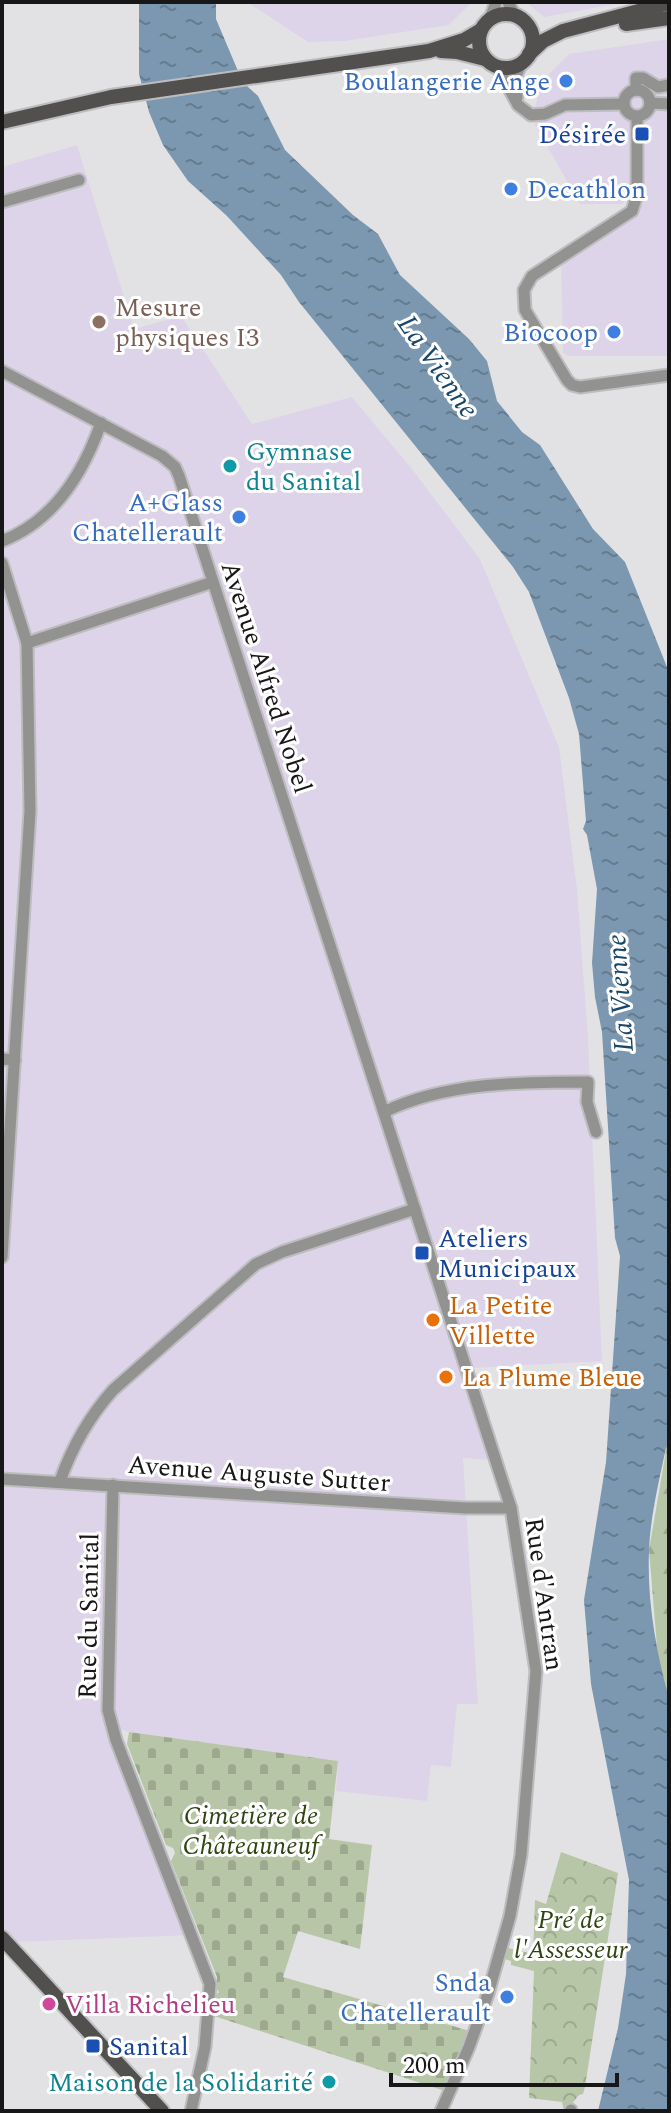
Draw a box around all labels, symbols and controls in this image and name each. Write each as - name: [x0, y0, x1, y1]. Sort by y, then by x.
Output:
- place label: Boulangerie Ange: [344, 62, 550, 102]
- marker: Boulangerie Ange: [557, 72, 575, 90]
- place label: Désirée: [538, 115, 626, 155]
- marker: Désirée: [633, 125, 651, 143]
- place label: Decathlon: [527, 170, 646, 210]
- marker: Decathlon: [502, 180, 520, 198]
- place label: Mesure physiques I3: [115, 288, 259, 358]
- water label: La Vienne: [386, 306, 489, 428]
- marker: Mesure physiques I3: [90, 313, 108, 331]
- place label: Biocoop: [503, 313, 598, 353]
- marker: Biocoop: [605, 323, 623, 341]
- place label: Gymnase du Sanital: [246, 432, 361, 502]
- marker: Gymnase du Sanital: [221, 457, 239, 475]
- place label: A+Glass Chatellerault: [72, 483, 223, 553]
- marker: A+Glass Chatellerault: [230, 508, 248, 526]
- street label: Avenue Alfred Nobel: [210, 556, 322, 798]
- water label: La Vienne: [595, 932, 646, 1053]
- place label: Ateliers Municipaux: [438, 1219, 576, 1289]
- marker: Ateliers Municipaux: [413, 1244, 431, 1262]
- place label: La Petite Villette: [449, 1286, 552, 1356]
- marker: La Petite Villette: [424, 1311, 442, 1329]
- place label: La Plume Bleue: [462, 1358, 642, 1398]
- marker: La Plume Bleue: [437, 1368, 455, 1386]
- street label: Avenue Auguste Sutter: [126, 1445, 392, 1503]
- street label: Rue d'Antran: [513, 1515, 575, 1673]
- street label: Rue du Sanital: [68, 1533, 110, 1699]
- park label: Cimetière de Châteauneuf: [183, 1796, 323, 1866]
- park label: Pré de l'Assesseur: [514, 1900, 629, 1970]
- place label: Snda Chatellerault: [340, 1963, 491, 2033]
- place label: Villa Richelieu: [65, 1985, 235, 2025]
- marker: Snda Chatellerault: [498, 1988, 516, 2006]
- marker: Villa Richelieu: [40, 1995, 58, 2013]
- place label: Sanital: [109, 2027, 189, 2067]
- marker: Sanital: [84, 2037, 102, 2055]
- scale bar: [391, 2037, 617, 2087]
- text: 200 m: [403, 2048, 466, 2084]
- place label: Maison de la Solidarité: [48, 2063, 313, 2103]
- marker: Maison de la Solidarité: [320, 2073, 338, 2091]

